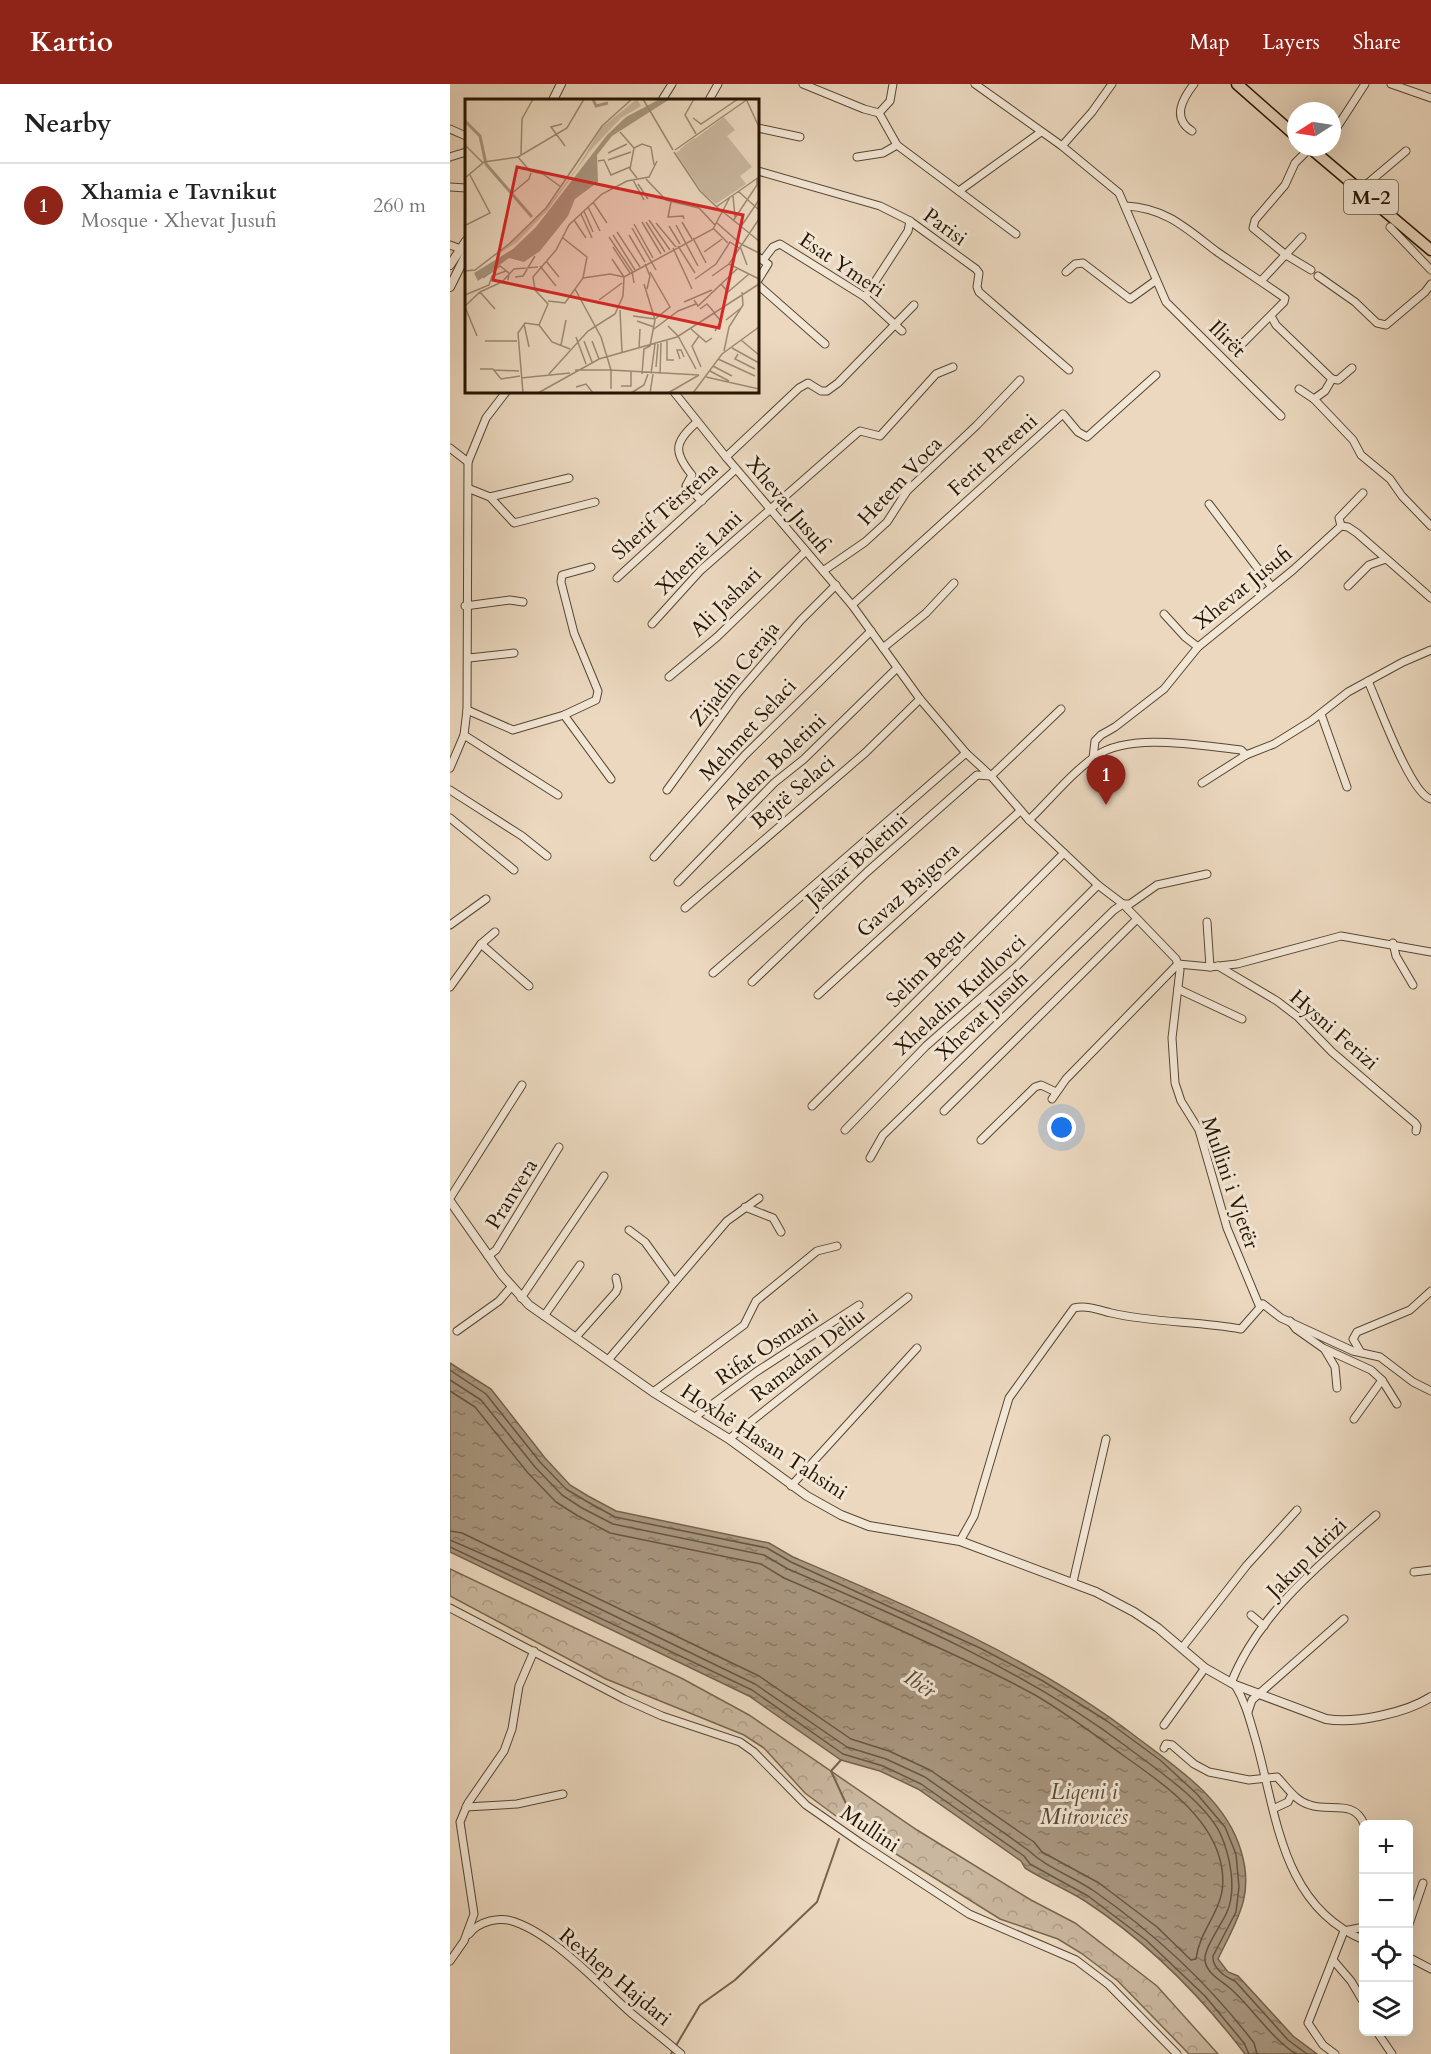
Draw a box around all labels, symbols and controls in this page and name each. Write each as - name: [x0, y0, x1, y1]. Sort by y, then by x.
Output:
- text: Kartio: [30, 23, 113, 61]
- text: Map: [1190, 28, 1230, 57]
- text: Layers: [1263, 28, 1320, 57]
- text: Share: [1353, 28, 1401, 57]
- inset map: [465, 99, 759, 393]
- north arrow: [1287, 102, 1341, 156]
- text: Nearby: [24, 106, 112, 141]
- text: Xhamia e Tavnikut: [81, 177, 277, 207]
- road number: M-2: [1344, 180, 1398, 214]
- text: 1: [38, 192, 49, 219]
- text: 260 m: [373, 192, 426, 219]
- street label: Parisi: [917, 201, 973, 253]
- text: Mosque · Xhevat Jusufi: [81, 207, 277, 234]
- street label: Esat Ymeri: [793, 226, 891, 304]
- street label: Ilirët: [1202, 314, 1252, 364]
- street label: Ferit Preteni: [942, 407, 1044, 503]
- street label: Hetem Voca: [851, 430, 949, 532]
- street label: Xhevat Jusufi: [739, 450, 837, 560]
- street label: Sherif Tërstena: [606, 455, 724, 567]
- street label: Xhemë Lani: [649, 504, 749, 602]
- street label: Xhevat Jusufi: [1188, 539, 1298, 637]
- street label: Ali Jashari: [684, 561, 768, 643]
- street label: Zijadin Ceraja: [683, 615, 787, 733]
- street label: Mehmet Selaci: [693, 672, 803, 788]
- street label: Adem Boletini: [718, 707, 832, 817]
- street label: Bejtë Selaci: [745, 748, 841, 836]
- pin: 1: [1086, 756, 1126, 805]
- street label: Jashar Boletini: [798, 806, 914, 916]
- street label: Gavaz Bajgora: [850, 836, 966, 944]
- street label: Selim Begu: [880, 922, 972, 1014]
- street label: Xheladin Kutllovci: [888, 928, 1032, 1062]
- street label: Xhevat Jusufi: [929, 964, 1035, 1068]
- street label: Hysni Ferizi: [1283, 983, 1385, 1077]
- your location: [1047, 1113, 1076, 1142]
- street label: Mullini i Vjetër: [1194, 1113, 1266, 1253]
- street label: Pranvera: [479, 1153, 545, 1235]
- street label: Ramadan Deliu: [745, 1301, 871, 1409]
- street label: Rifat Osmani: [710, 1302, 824, 1392]
- street label: Hoxhë Hasan Tahsini: [675, 1377, 853, 1507]
- street label: Jakup Idrizi: [1258, 1511, 1354, 1607]
- water label: Ibër: [898, 1662, 943, 1706]
- water label: Liqeni i Mitrovicës: [1040, 1777, 1128, 1832]
- street label: Mullini: [835, 1799, 905, 1859]
- map controls: [1359, 1820, 1413, 2036]
- button: +: [1359, 1820, 1413, 1874]
- button: −: [1359, 1874, 1413, 1928]
- street label: Rexhep Hajdari: [553, 1921, 678, 2033]
- button: locate: [1359, 1928, 1413, 1982]
- button: layers: [1359, 1982, 1413, 2036]

